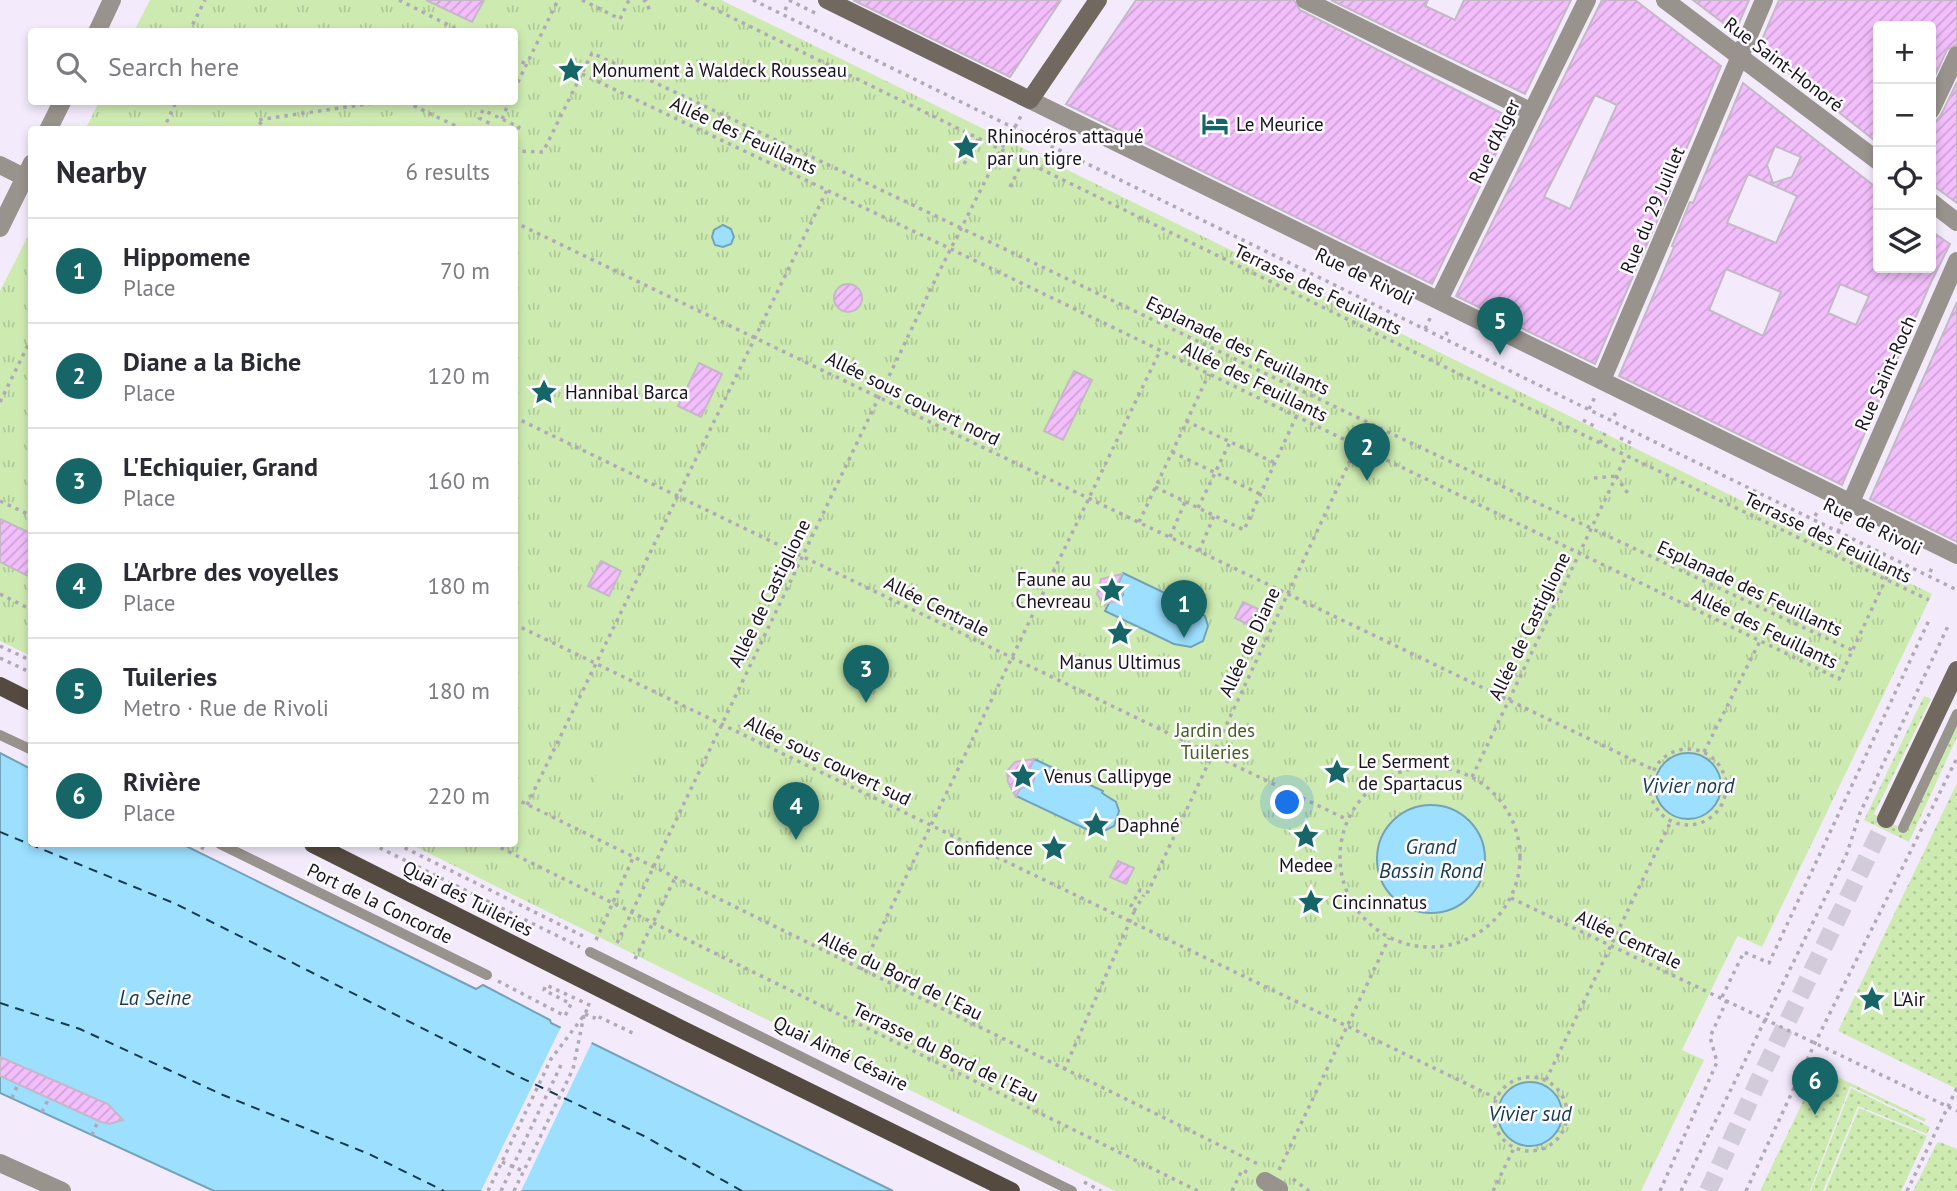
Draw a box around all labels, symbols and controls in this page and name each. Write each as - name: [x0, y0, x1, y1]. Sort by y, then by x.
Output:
- street label: Rue Saint-Honoré: [1720, 11, 1848, 117]
- map controls: [1873, 21, 1936, 273]
- button: +: [1873, 21, 1936, 84]
- search box: [28, 28, 518, 105]
- icon: search: [52, 48, 90, 86]
- text: Search here: [108, 50, 239, 83]
- place icon: Monument à Waldeck Rousseau: [556, 55, 586, 85]
- place label: Monument à Waldeck Rousseau: [592, 58, 847, 82]
- button: −: [1873, 84, 1936, 147]
- street label: Allée des Feuillants: [667, 90, 821, 180]
- street label: Rue d'Alger: [1463, 94, 1525, 187]
- hotel icon: Le Meurice: [1200, 109, 1230, 139]
- place label: Le Meurice: [1236, 112, 1324, 136]
- place label: Rhinocéros attaqué par un tigre: [987, 124, 1144, 170]
- place icon: Rhinocéros attaqué par un tigre: [951, 132, 981, 162]
- street label: Rue du 29 Juillet: [1614, 142, 1690, 277]
- button: locate: [1873, 147, 1936, 210]
- text: Nearby: [56, 152, 146, 191]
- text: 6 results: [406, 157, 490, 186]
- button: layers: [1873, 210, 1936, 273]
- street label: Terrasse des Feuillants: [1230, 238, 1406, 340]
- text: Hippomene: [123, 240, 250, 273]
- street label: Rue de Rivoli: [1312, 242, 1418, 310]
- text: 1: [72, 256, 86, 285]
- text: 70 m: [440, 256, 490, 285]
- text: Place: [123, 273, 176, 302]
- street label: Esplanade des Feuillants: [1142, 290, 1334, 400]
- pin: 5: [1477, 297, 1523, 355]
- street label: Rue Saint-Roch: [1849, 312, 1921, 434]
- street label: Allée des Feuillants: [1178, 335, 1332, 427]
- text: Diane a la Biche: [123, 345, 301, 378]
- street label: Allée sous couvert nord: [822, 345, 1004, 451]
- text: 2: [72, 361, 86, 390]
- text: 120 m: [428, 361, 490, 390]
- place icon: Hannibal Barca: [529, 377, 559, 407]
- text: Place: [123, 378, 176, 407]
- place label: Hannibal Barca: [565, 380, 688, 404]
- pin: 2: [1344, 423, 1390, 481]
- text: L'Echiquier, Grand: [123, 450, 318, 483]
- text: 3: [72, 466, 86, 495]
- text: 160 m: [428, 466, 490, 495]
- text: Place: [123, 483, 176, 512]
- street label: Terrasse des Feuillants: [1740, 486, 1916, 588]
- street label: Rue de Rivoli: [1820, 492, 1926, 560]
- street label: Allée de Castiglione: [723, 515, 815, 671]
- street label: Esplanade des Feuillants: [1654, 535, 1846, 641]
- street label: Allée de Castiglione: [1483, 548, 1575, 704]
- text: L'Arbre des voyelles: [123, 555, 339, 588]
- place label: Faune au Chevreau: [1016, 567, 1091, 613]
- street label: Allée Centrale: [880, 570, 994, 642]
- text: 4: [72, 571, 86, 600]
- text: 180 m: [428, 571, 490, 600]
- place icon: Faune au Chevreau: [1097, 575, 1127, 605]
- pin: 1: [1161, 580, 1207, 638]
- street label: Allée des Feuillants: [1688, 582, 1842, 674]
- street label: Allée de Diane: [1213, 583, 1285, 701]
- text: Place: [123, 588, 176, 617]
- place icon: Manus Ultimus: [1105, 618, 1135, 648]
- pin: 3: [843, 645, 889, 703]
- place label: Manus Ultimus: [1059, 650, 1181, 674]
- text: Tuileries: [123, 660, 217, 693]
- text: 5: [72, 676, 86, 705]
- text: 180 m: [428, 676, 490, 705]
- text: Metro · Rue de Rivoli: [123, 693, 329, 722]
- street label: Allée sous couvert sud: [741, 709, 915, 811]
- park label: Jardin des Tuileries: [1174, 718, 1255, 764]
- place label: Le Serment de Spartacus: [1358, 749, 1462, 795]
- place icon: Le Serment de Spartacus: [1322, 757, 1352, 787]
- place icon: Venus Callipyge: [1008, 761, 1038, 791]
- place label: Venus Callipyge: [1043, 764, 1172, 788]
- text: Rivière: [123, 765, 201, 798]
- water label: Vivier nord: [1642, 772, 1736, 799]
- text: 6: [72, 781, 86, 810]
- text: 220 m: [428, 781, 490, 810]
- pin: 4: [773, 782, 819, 840]
- your location: [1270, 785, 1304, 819]
- text: Place: [123, 798, 176, 827]
- place icon: Daphné: [1081, 810, 1111, 840]
- place label: Daphné: [1117, 813, 1180, 837]
- place icon: Medee: [1291, 821, 1321, 851]
- place icon: Confidence: [1039, 833, 1069, 863]
- water label: Grand Bassin Rond: [1379, 833, 1484, 884]
- place label: Confidence: [944, 836, 1033, 860]
- place label: Medee: [1279, 853, 1333, 877]
- street label: Quai des Tuileries: [399, 855, 537, 941]
- street label: Port de la Concorde: [303, 857, 457, 949]
- place icon: Cincinnatus: [1296, 887, 1326, 917]
- place label: Cincinnatus: [1332, 890, 1427, 914]
- street label: Allée Centrale: [1572, 904, 1686, 974]
- street label: Allée du Bord de l'Eau: [815, 925, 987, 1025]
- water label: La Seine: [119, 984, 191, 1011]
- place icon: L'Air: [1857, 984, 1887, 1014]
- place label: L'Air: [1893, 987, 1925, 1011]
- street label: Terrasse du Bord de l'Eau: [849, 997, 1043, 1107]
- street label: Quai Aimé Césaire: [770, 1010, 912, 1096]
- pin: 6: [1792, 1057, 1838, 1115]
- water label: Vivier sud: [1488, 1100, 1573, 1127]

